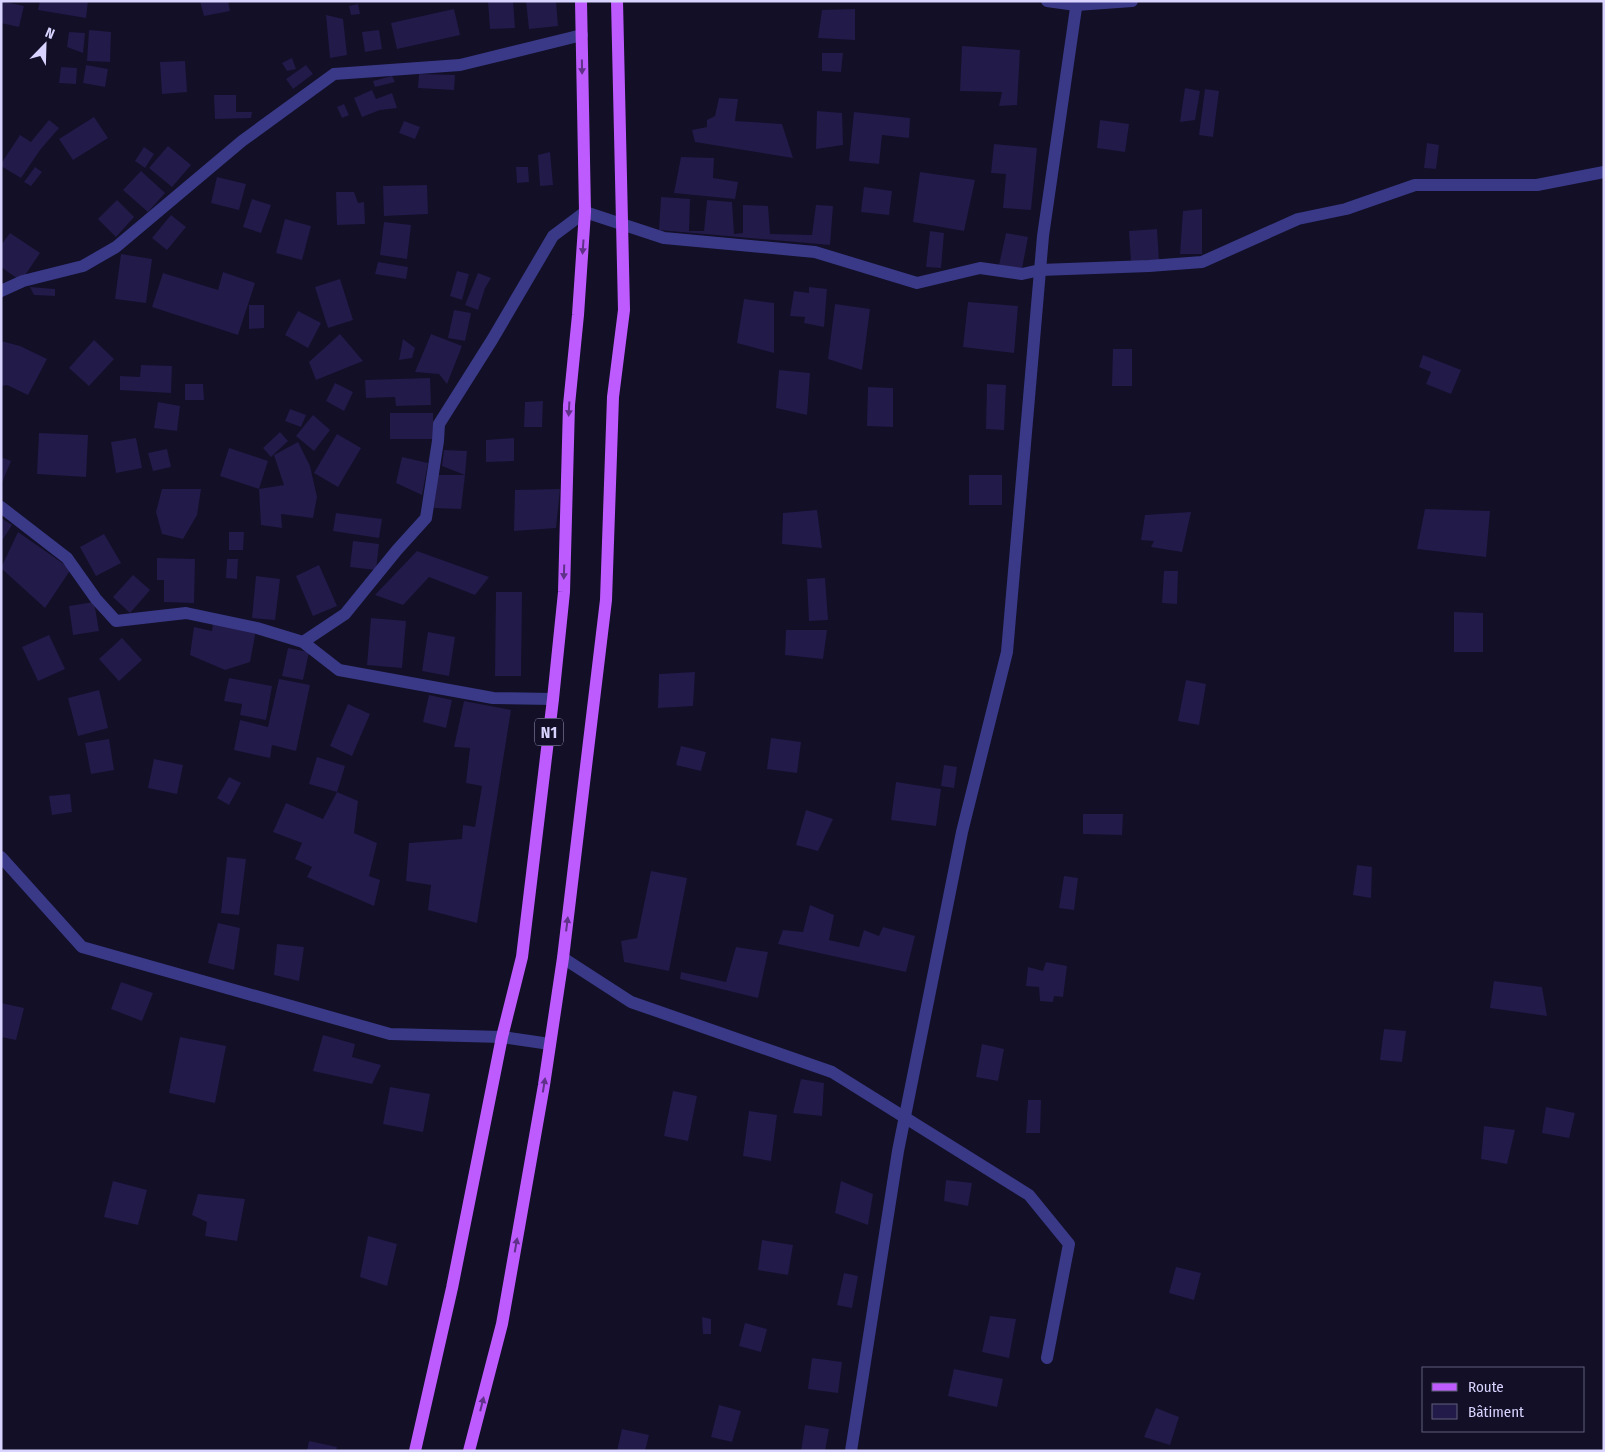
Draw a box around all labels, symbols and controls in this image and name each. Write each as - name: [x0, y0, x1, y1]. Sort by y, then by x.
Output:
- north arrow: [20, 20, 70, 70]
- text: N: [43, 24, 57, 43]
- one-way arrow: [579, 60, 587, 76]
- one-way arrow: [579, 240, 587, 256]
- one-way arrow: [565, 401, 573, 417]
- one-way arrow: [560, 564, 568, 580]
- road number: N1: [535, 719, 563, 746]
- one-way arrow: [563, 916, 571, 932]
- one-way arrow: [540, 1076, 548, 1092]
- one-way arrow: [512, 1236, 520, 1252]
- legend: [1422, 1367, 1585, 1432]
- text: Route: [1468, 1378, 1504, 1396]
- one-way arrow: [478, 1396, 486, 1411]
- text: Bâtiment: [1468, 1403, 1524, 1421]

